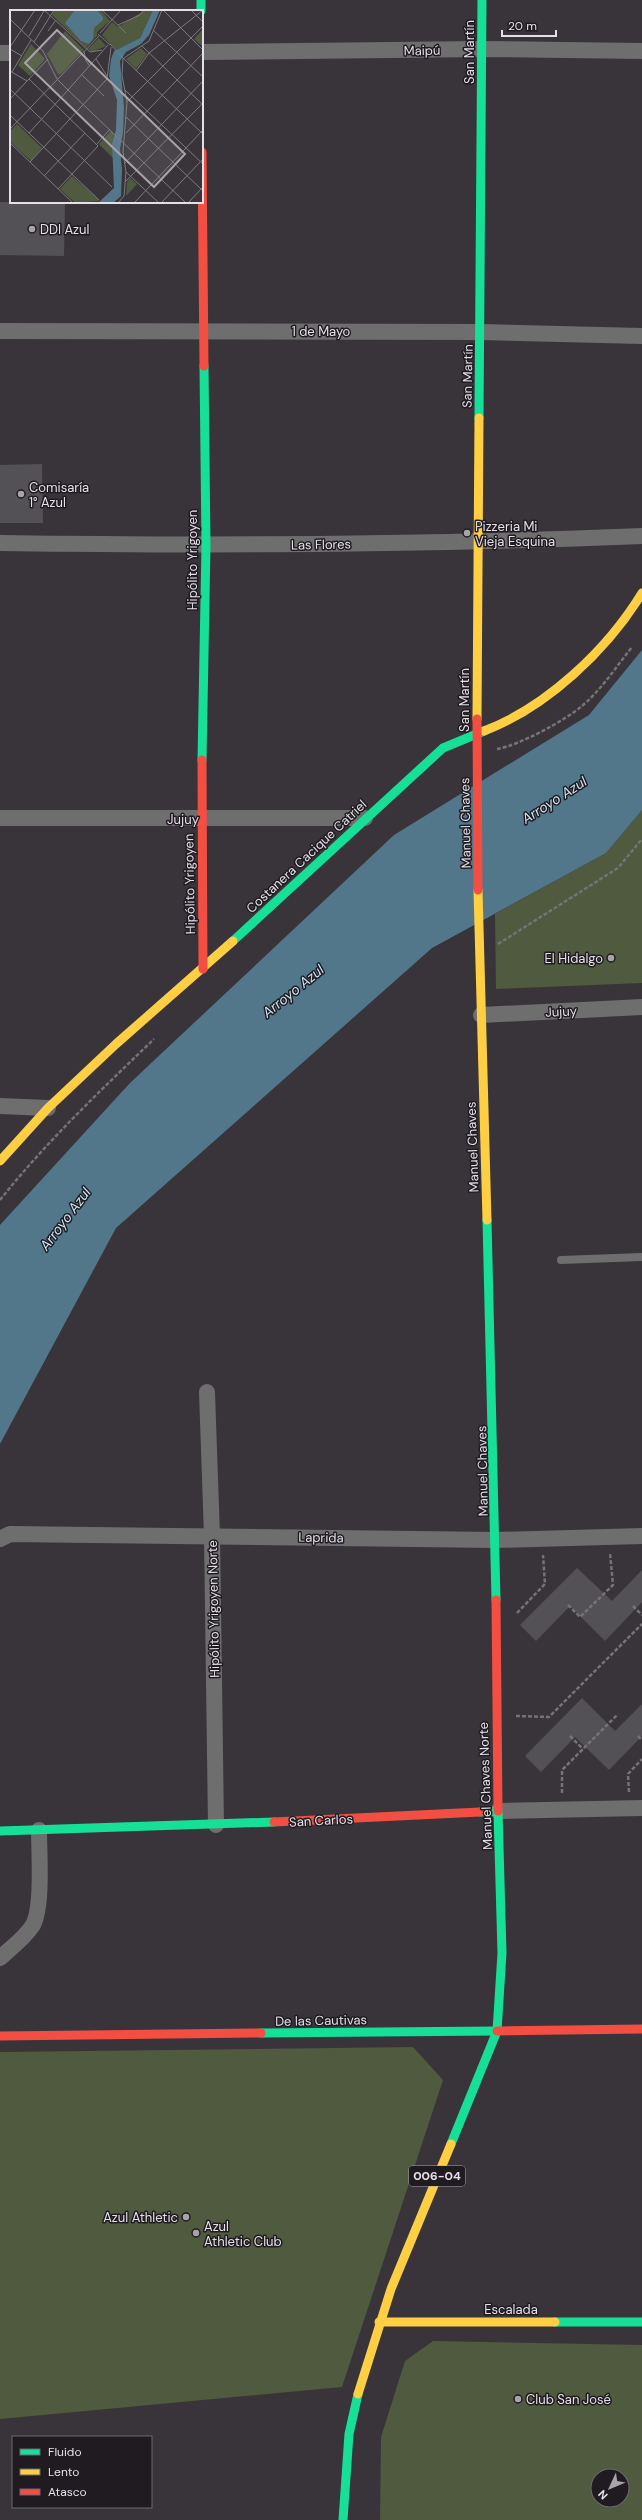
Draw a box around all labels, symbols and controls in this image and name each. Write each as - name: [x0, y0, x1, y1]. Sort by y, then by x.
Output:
- inset map: [10, 10, 203, 203]
- scale bar: [502, 12, 556, 38]
- text: 20 m: [508, 18, 537, 34]
- street label: San Martín: [461, 20, 478, 84]
- street label: Maipú: [404, 42, 441, 59]
- place label: DDI Azul: [40, 221, 89, 238]
- marker: DDI Azul: [27, 224, 37, 234]
- street label: 1 de Mayo: [292, 323, 351, 340]
- street label: San Martín: [458, 344, 477, 408]
- place label: Comisaría 1° Azul: [29, 479, 89, 511]
- marker: Comisaría 1° Azul: [16, 489, 26, 499]
- street label: Hipólito Yrigoyen: [184, 510, 201, 610]
- place label: Pizzeria Mi Vieja Esquina: [475, 518, 555, 550]
- marker: Pizzeria Mi Vieja Esquina: [462, 528, 472, 538]
- street label: Las Flores: [291, 535, 351, 554]
- street label: San Martín: [456, 668, 473, 732]
- water label: Arroyo Azul: [517, 772, 591, 828]
- street label: Manuel Chaves: [456, 777, 475, 868]
- street label: Costanera Cacique Catriel: [243, 796, 370, 917]
- street label: Jujuy: [167, 811, 199, 828]
- street label: Hipólito Yrigoyen: [180, 834, 199, 934]
- place label: El Hidalgo: [544, 950, 603, 967]
- marker: El Hidalgo: [606, 953, 616, 963]
- water label: Arroyo Azul: [258, 960, 328, 1022]
- street label: Jujuy: [545, 1002, 577, 1021]
- street label: Manuel Chaves: [462, 1101, 483, 1193]
- water label: Arroyo Azul: [35, 1183, 95, 1255]
- street label: Manuel Chaves: [473, 1425, 492, 1516]
- street label: Laprida: [298, 1529, 344, 1546]
- street label: Hipólito Yrigoyen Norte: [204, 1540, 223, 1678]
- street label: Manuel Chaves Norte: [475, 1722, 496, 1850]
- street label: San Carlos: [289, 1810, 353, 1831]
- street label: De las Cautivas: [275, 2011, 367, 2030]
- road number: 006-04: [409, 2166, 465, 2186]
- place label: Azul Athletic: [103, 2209, 178, 2226]
- marker: Azul Athletic: [181, 2212, 191, 2222]
- place label: Azul Athletic Club: [204, 2218, 282, 2250]
- marker: Azul Athletic Club: [191, 2228, 201, 2238]
- street label: Escalada: [484, 2301, 538, 2318]
- place label: Club San José: [526, 2391, 611, 2408]
- marker: Club San José: [513, 2394, 523, 2404]
- legend: [12, 2436, 152, 2508]
- text: Fluido: [48, 2444, 82, 2460]
- text: Lento: [48, 2464, 79, 2480]
- north arrow: [590, 2468, 630, 2508]
- text: Atasco: [48, 2484, 87, 2500]
- text: N: [595, 2487, 611, 2503]

